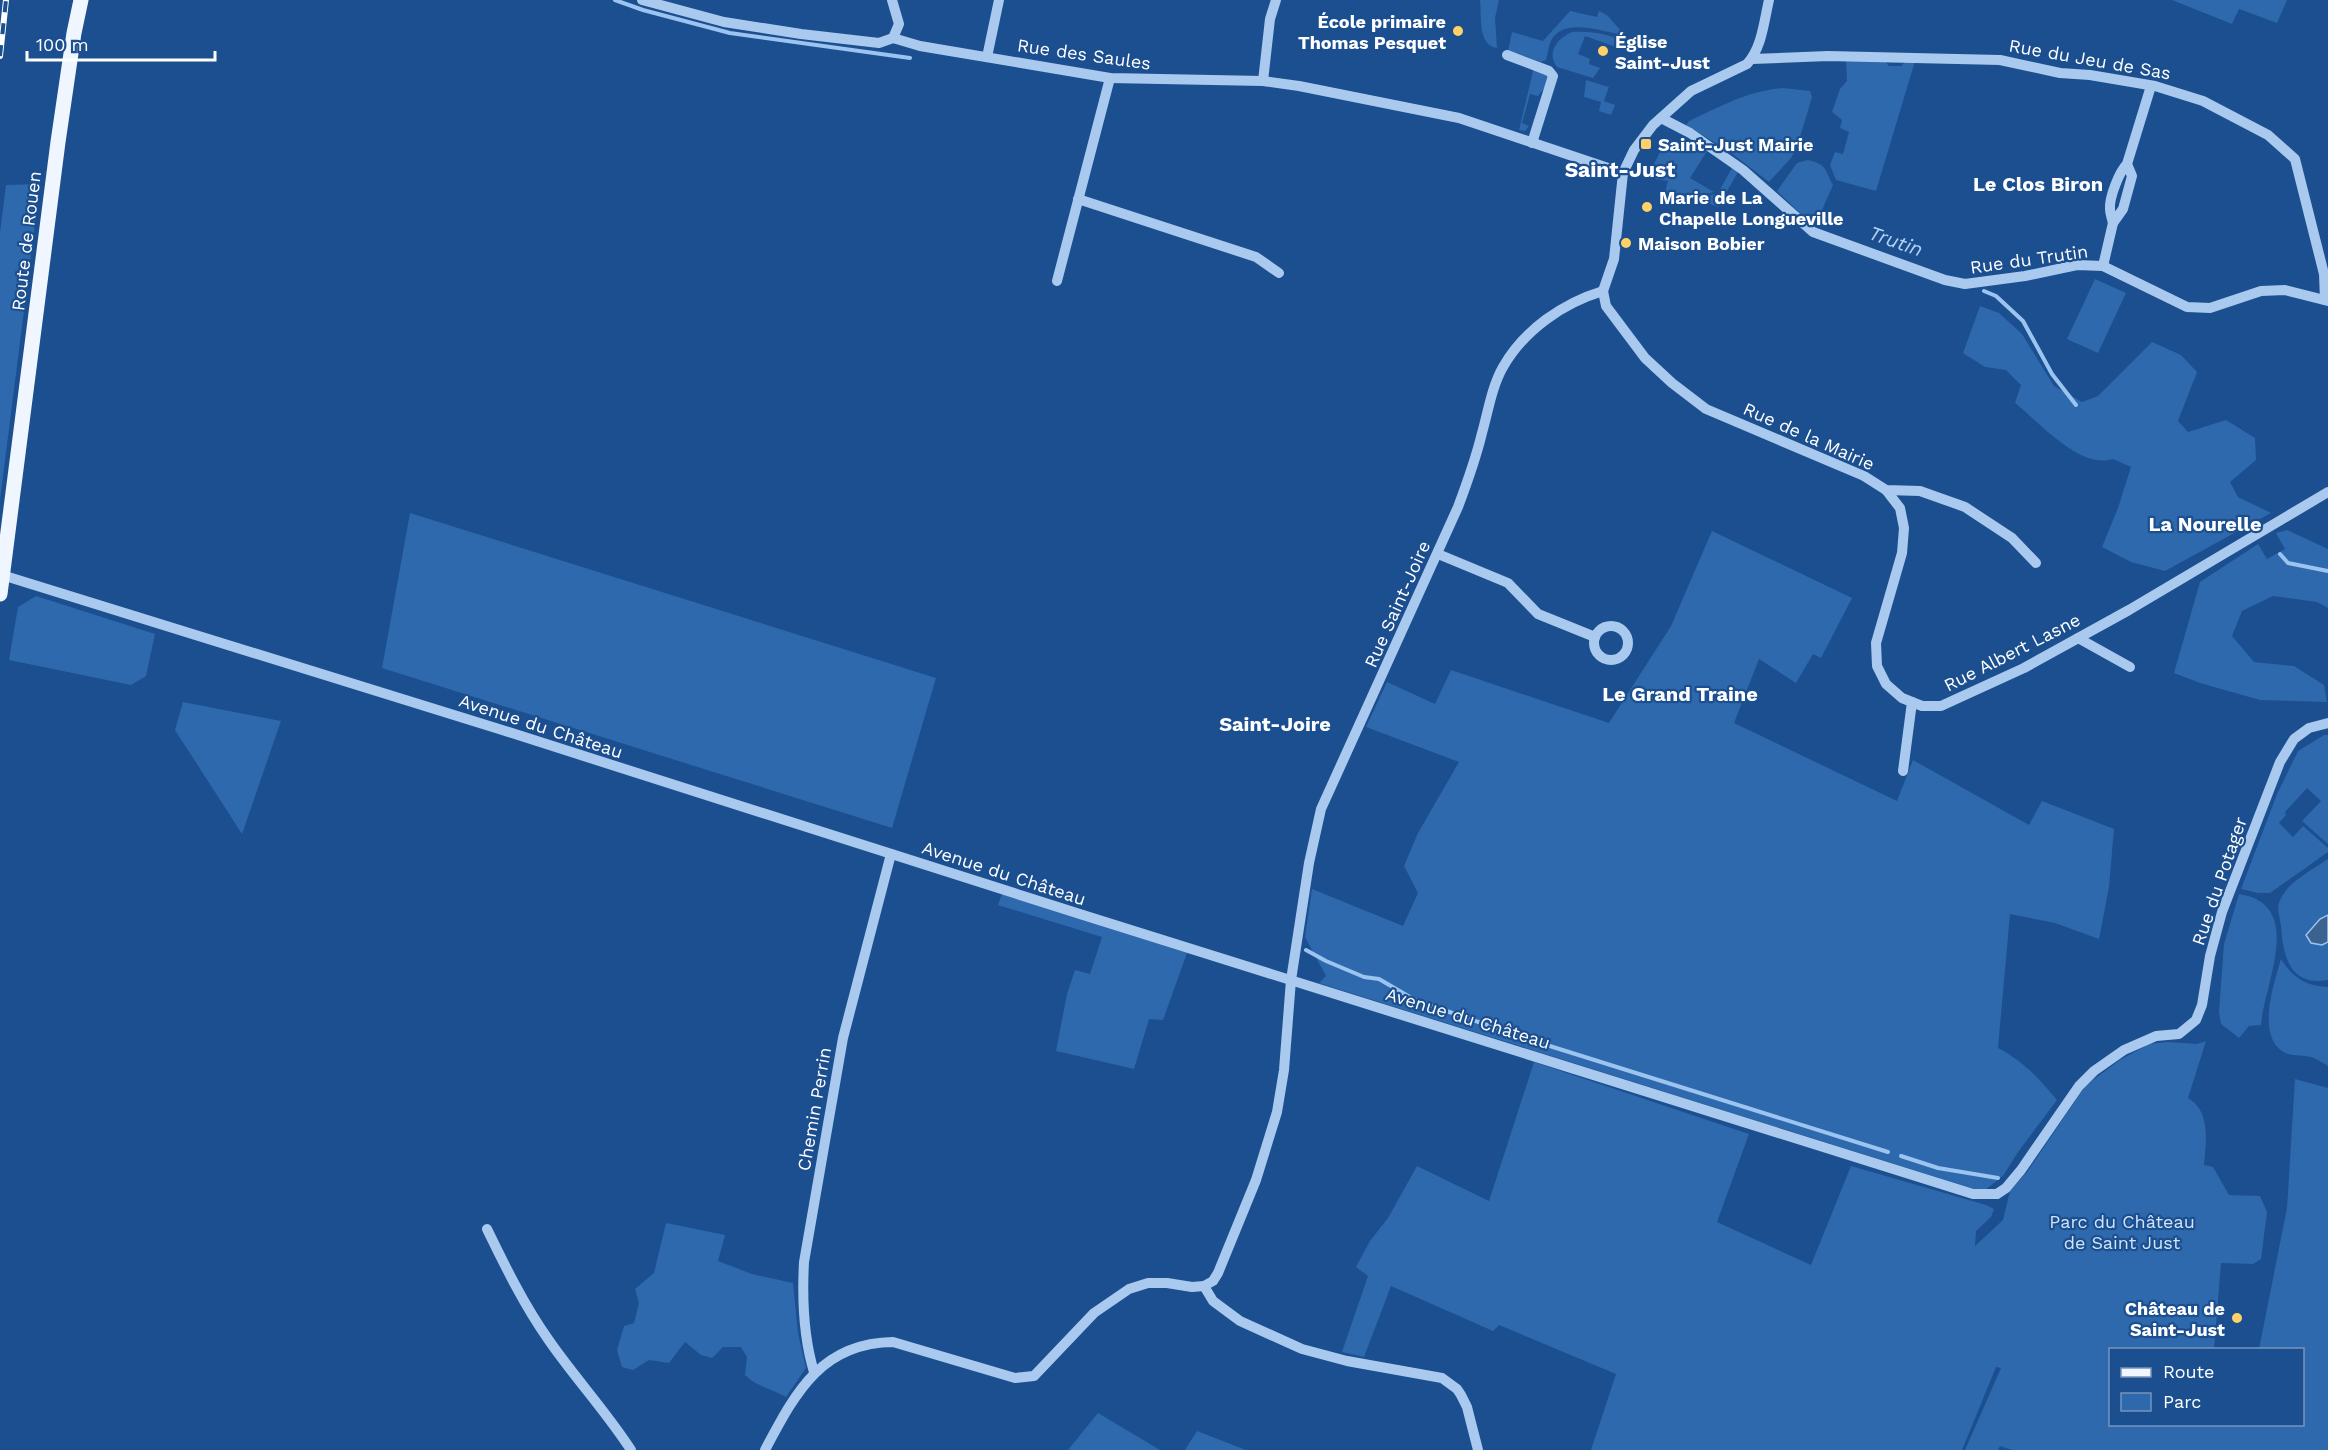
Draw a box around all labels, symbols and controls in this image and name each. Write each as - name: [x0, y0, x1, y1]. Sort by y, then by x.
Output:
- place label: École primaire Thomas Pesquet: [1298, 11, 1446, 53]
- scale bar: [27, 24, 214, 62]
- marker: École primaire Thomas Pesquet: [1451, 24, 1465, 38]
- place label: Église Saint-Just: [1615, 31, 1710, 73]
- text: 100 m: [36, 34, 89, 55]
- street label: Rue des Saules: [1016, 34, 1152, 74]
- street label: Rue du Jeu de Sas: [2007, 34, 2173, 84]
- marker: Église Saint-Just: [1596, 44, 1610, 58]
- place label: Saint-Just Mairie: [1658, 134, 1813, 155]
- marker: Saint-Just Mairie: [1639, 137, 1653, 151]
- district label: Saint-Just: [1565, 157, 1675, 182]
- street label: Route de Rouen: [7, 170, 45, 312]
- district label: Le Clos Biron: [1973, 172, 2103, 196]
- place label: Marie de La Chapelle Longueville: [1659, 187, 1843, 229]
- marker: Marie de La Chapelle Longueville: [1640, 200, 1654, 214]
- water label: Trutin: [1866, 221, 1926, 261]
- place label: Maison Bobier: [1638, 233, 1765, 254]
- marker: Maison Bobier: [1619, 236, 1633, 250]
- street label: Rue du Trutin: [1969, 240, 2089, 278]
- street label: Rue de la Mairie: [1740, 398, 1878, 474]
- district label: La Nourelle: [2149, 512, 2261, 536]
- street label: Rue Saint-Joire: [1360, 537, 1434, 671]
- street label: Rue Albert Lasne: [1940, 609, 2084, 695]
- district label: Le Grand Traine: [1602, 682, 1758, 706]
- street label: Avenue du Château: [456, 690, 626, 762]
- district label: Saint-Joire: [1219, 712, 1331, 736]
- street label: Rue du Potager: [2187, 814, 2251, 948]
- street label: Avenue du Château: [919, 837, 1089, 909]
- street label: Avenue du Château: [1383, 983, 1553, 1053]
- street label: Chemin Perrin: [793, 1046, 835, 1172]
- park label: Parc du Château de Saint Just: [2049, 1211, 2195, 1253]
- place label: Château de Saint-Just: [2125, 1298, 2225, 1340]
- marker: Château de Saint-Just: [2230, 1311, 2244, 1325]
- legend: [2109, 1348, 2304, 1426]
- text: Route: [2163, 1361, 2215, 1382]
- text: Parc: [2163, 1391, 2201, 1412]

